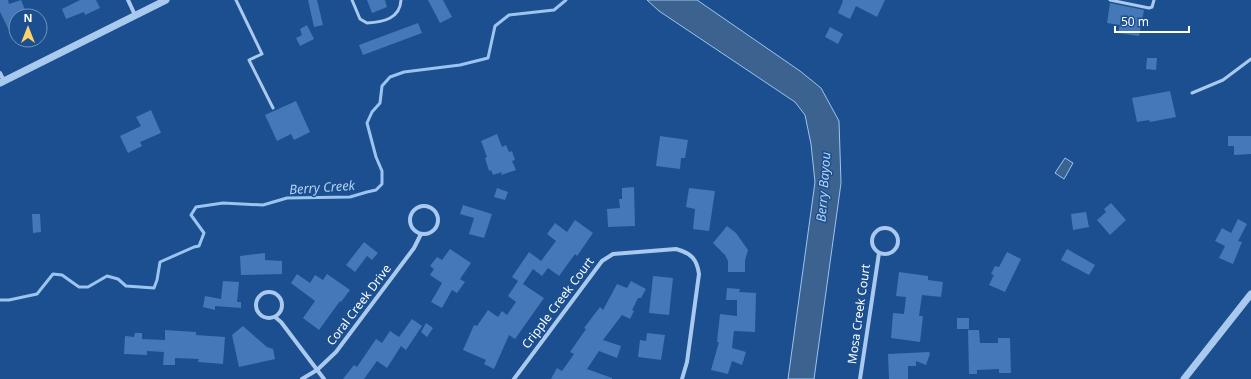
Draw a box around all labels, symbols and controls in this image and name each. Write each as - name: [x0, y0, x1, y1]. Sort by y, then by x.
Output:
- north arrow: [8, 8, 48, 48]
- scale bar: [1115, 8, 1189, 34]
- text: N: [24, 10, 32, 25]
- text: 50 m: [1121, 13, 1149, 30]
- water label: Berry Bayou: [812, 151, 834, 223]
- water label: Berry Creek: [288, 176, 356, 198]
- street label: Cripple Creek Court: [518, 253, 598, 352]
- street label: Coral Creek Drive: [322, 260, 395, 349]
- street label: Mosa Creek Court: [843, 262, 874, 365]

